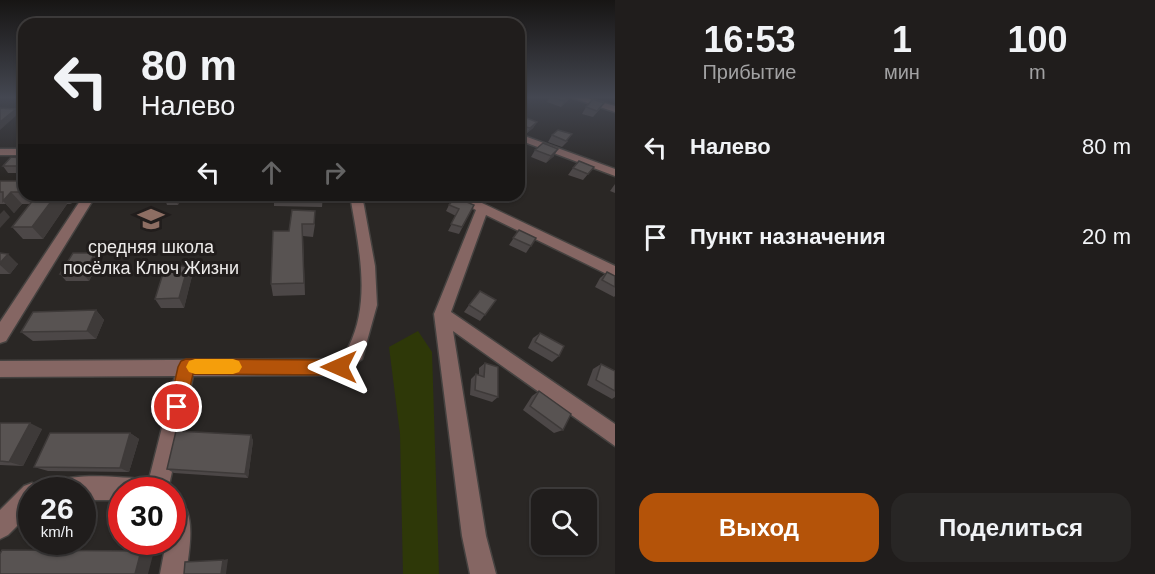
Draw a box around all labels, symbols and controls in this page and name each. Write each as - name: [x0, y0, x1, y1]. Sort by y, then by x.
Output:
- text: 16:53: [703, 19, 796, 60]
- text: 1: [892, 19, 912, 60]
- text: 100: [1007, 19, 1067, 60]
- icon: left: [42, 42, 120, 120]
- text: 80 m: [141, 42, 237, 89]
- text: Прибытие: [702, 61, 796, 83]
- text: мин: [884, 61, 920, 83]
- text: m: [1029, 61, 1046, 83]
- text: Налево: [141, 91, 235, 121]
- icon: left: [639, 131, 672, 164]
- text: Налево: [690, 134, 771, 159]
- text: 80 m: [1082, 134, 1131, 159]
- icon: left: [192, 156, 225, 189]
- icon: ahead: [255, 156, 288, 189]
- icon: right: [318, 156, 351, 189]
- school or university icon: средняя школа посёлка Ключ Жизни: [136, 204, 166, 234]
- icon: arrive: [639, 221, 672, 254]
- text: Пункт назначения: [690, 224, 886, 249]
- text: 20 m: [1082, 224, 1131, 249]
- place label: средняя школа посёлка Ключ Жизни: [63, 237, 239, 278]
- position arrow: [307, 335, 371, 399]
- pin: [151, 381, 202, 432]
- icon: arrive: [160, 390, 193, 423]
- speed limit sign: 30: [108, 477, 186, 555]
- map controls: [531, 489, 597, 555]
- button: search: [531, 489, 597, 555]
- text: 26: [40, 492, 74, 525]
- button: Выход: [639, 493, 879, 562]
- button: Поделиться: [891, 493, 1131, 562]
- text: km/h: [41, 523, 73, 540]

